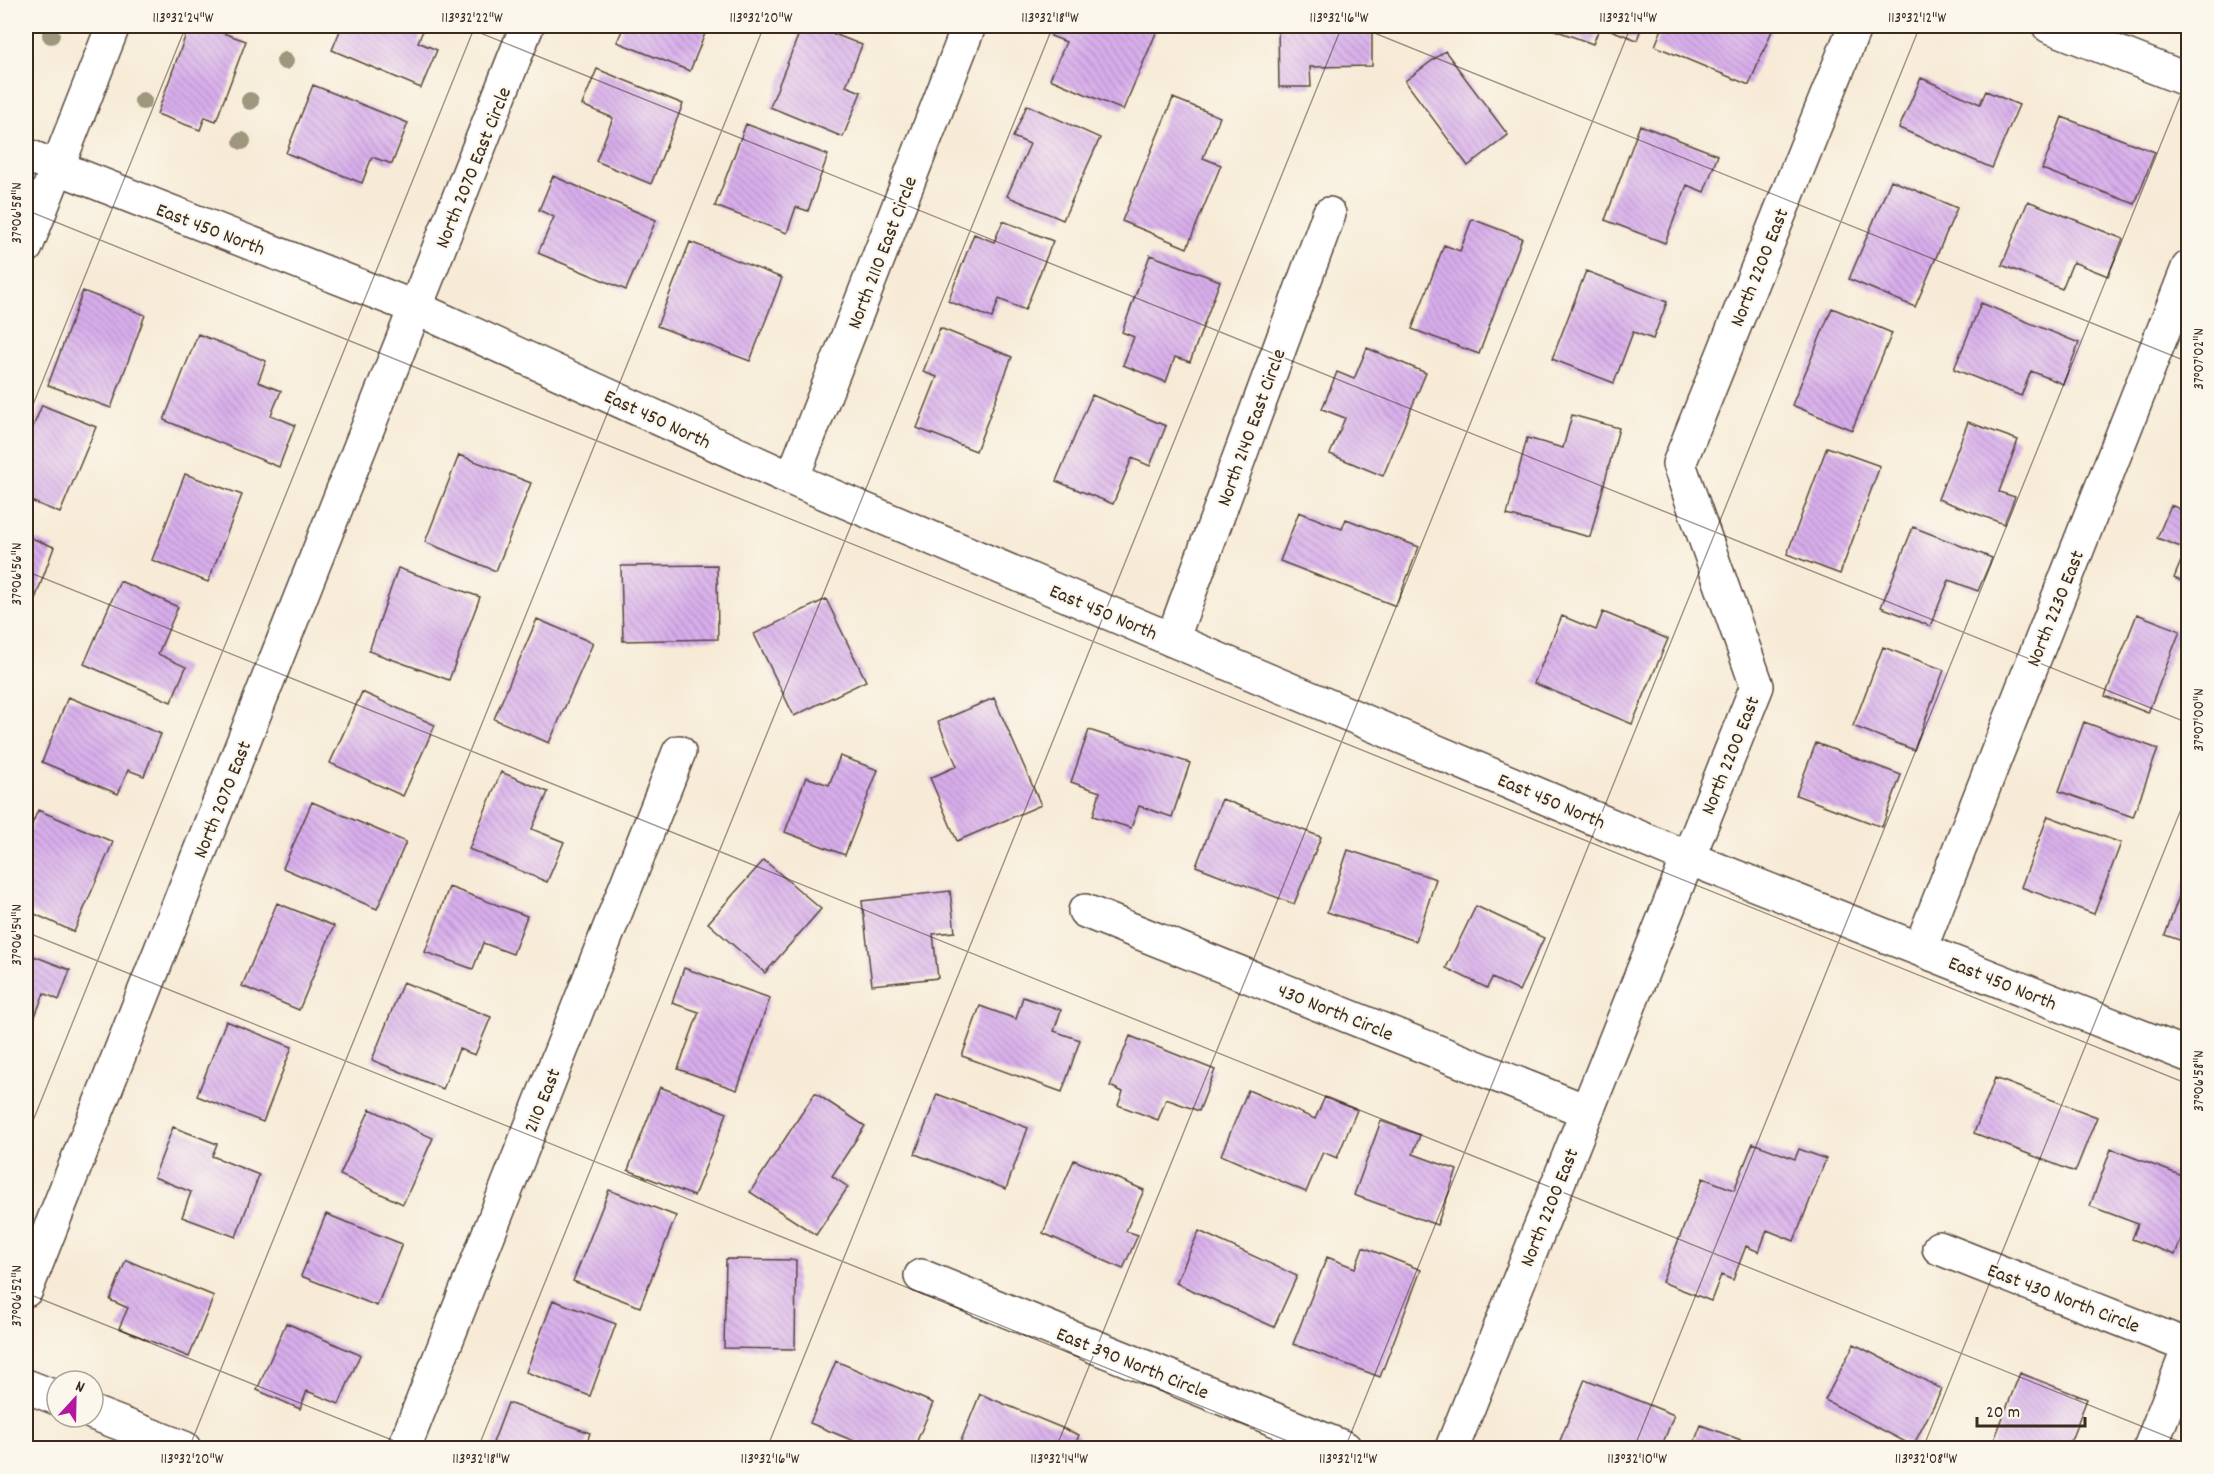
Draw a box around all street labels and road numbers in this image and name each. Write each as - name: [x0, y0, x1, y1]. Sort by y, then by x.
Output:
- street label: North 2070 East Circle: [430, 83, 520, 253]
- street label: North 2110 East Circle: [842, 172, 926, 334]
- street label: East 450 North: [151, 197, 268, 264]
- street label: North 2200 East: [1724, 205, 1797, 332]
- street label: North 2140 East Circle: [1211, 345, 1294, 511]
- street label: East 450 North: [599, 384, 715, 458]
- street label: North 2230 East: [2021, 547, 2093, 672]
- street label: East 450 North: [1045, 578, 1161, 649]
- street label: North 2200 East: [1695, 693, 1768, 820]
- street label: North 2070 East: [188, 737, 260, 863]
- street label: East 450 North: [1493, 767, 1609, 838]
- street label: East 450 North: [1943, 950, 2060, 1019]
- street label: 430 North Circle: [1273, 978, 1397, 1050]
- street label: 2110 East: [518, 1065, 569, 1138]
- street label: North 2200 East: [1514, 1145, 1587, 1272]
- street label: East 430 North Circle: [1983, 1258, 2143, 1342]
- street label: East 390 North Circle: [1051, 1321, 1213, 1408]

